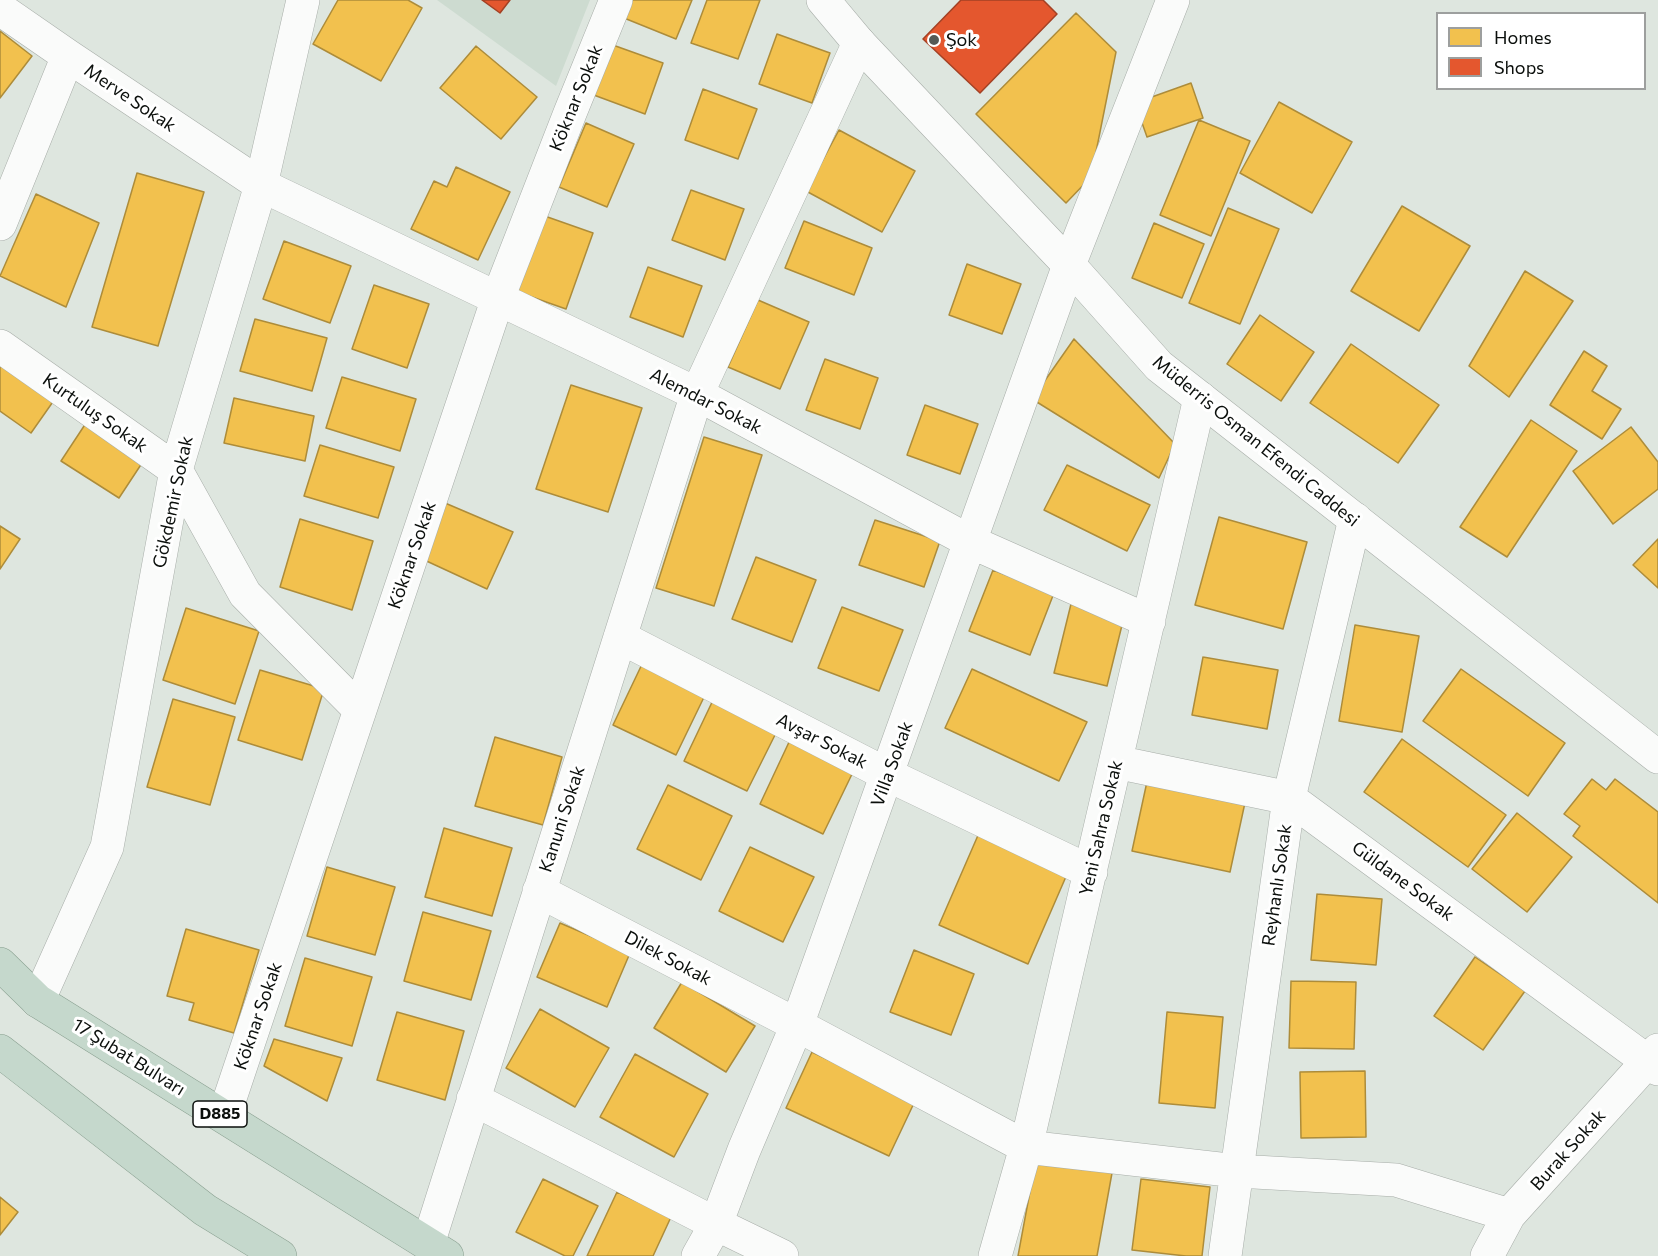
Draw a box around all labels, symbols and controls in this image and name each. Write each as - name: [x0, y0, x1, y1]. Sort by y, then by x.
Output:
- legend: [1436, 12, 1646, 90]
- text: Homes: [1494, 26, 1552, 48]
- place label: Şok: [946, 29, 977, 51]
- marker: Şok: [927, 33, 941, 47]
- street label: Köknar Sokak: [545, 42, 607, 154]
- text: Shops: [1494, 56, 1544, 78]
- street label: Merve Sokak: [80, 59, 180, 137]
- street label: Müderris Osman Efendi Caddesi: [1148, 351, 1364, 531]
- street label: Alemdar Sokak: [646, 363, 766, 439]
- street label: Kurtuluş Sokak: [38, 369, 152, 457]
- street label: Gökdemir Sokak: [148, 434, 198, 570]
- street label: Köknar Sokak: [383, 498, 441, 612]
- street label: Avşar Sokak: [773, 709, 871, 773]
- street label: Villa Sokak: [867, 718, 917, 810]
- street label: Yeni Sahra Sokak: [1075, 758, 1127, 898]
- street label: Kanuni Sokak: [535, 763, 589, 875]
- street label: Reyhanlı Sokak: [1258, 823, 1296, 947]
- street label: Güldane Sokak: [1348, 837, 1458, 925]
- street label: Dilek Sokak: [621, 926, 715, 990]
- street label: Köknar Sokak: [229, 959, 287, 1073]
- street label: 17 Şubat Bulvarı: [69, 1014, 189, 1100]
- road number: D885: [193, 1101, 247, 1127]
- street label: Burak Sokak: [1526, 1105, 1610, 1195]

